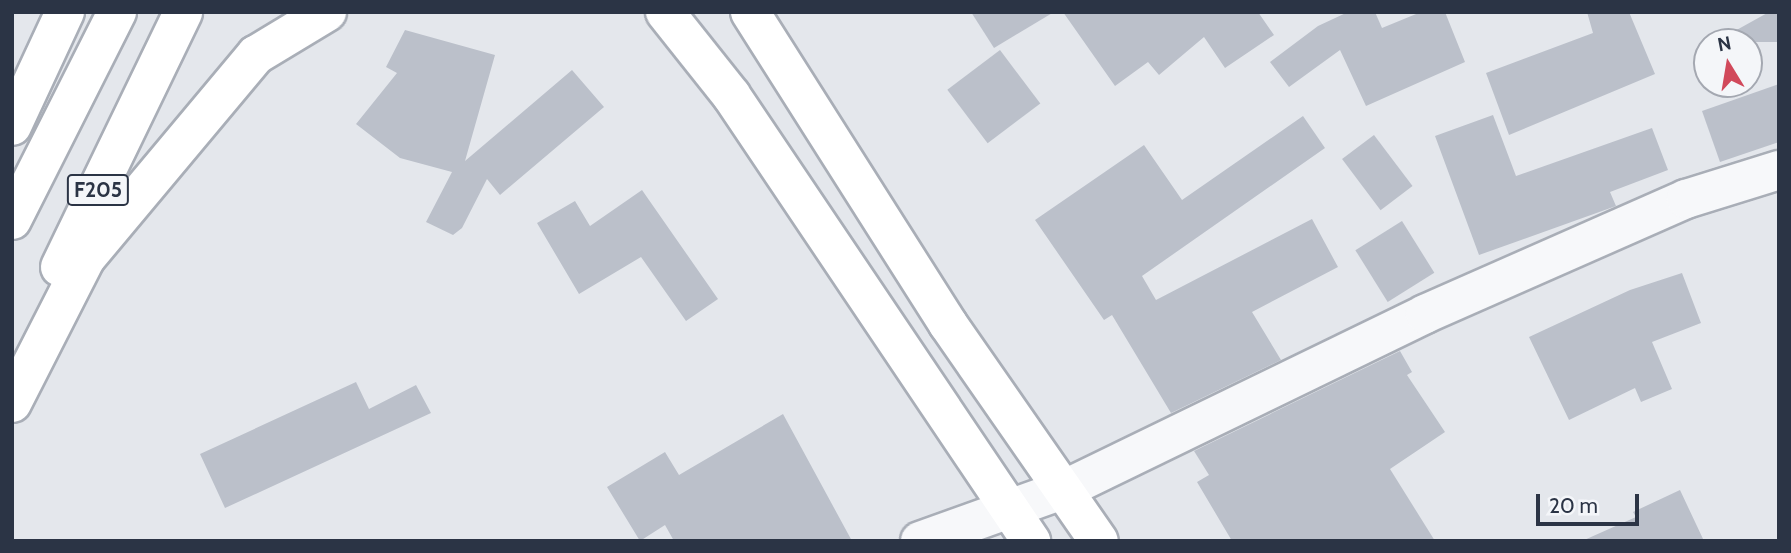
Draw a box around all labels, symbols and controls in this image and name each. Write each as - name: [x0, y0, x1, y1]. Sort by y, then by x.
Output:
- north arrow: [1693, 28, 1763, 98]
- text: N: [1715, 31, 1733, 56]
- road number: F205: [66, 172, 130, 208]
- scale bar: [1539, 480, 1642, 524]
- text: 20 m: [1549, 493, 1598, 518]

